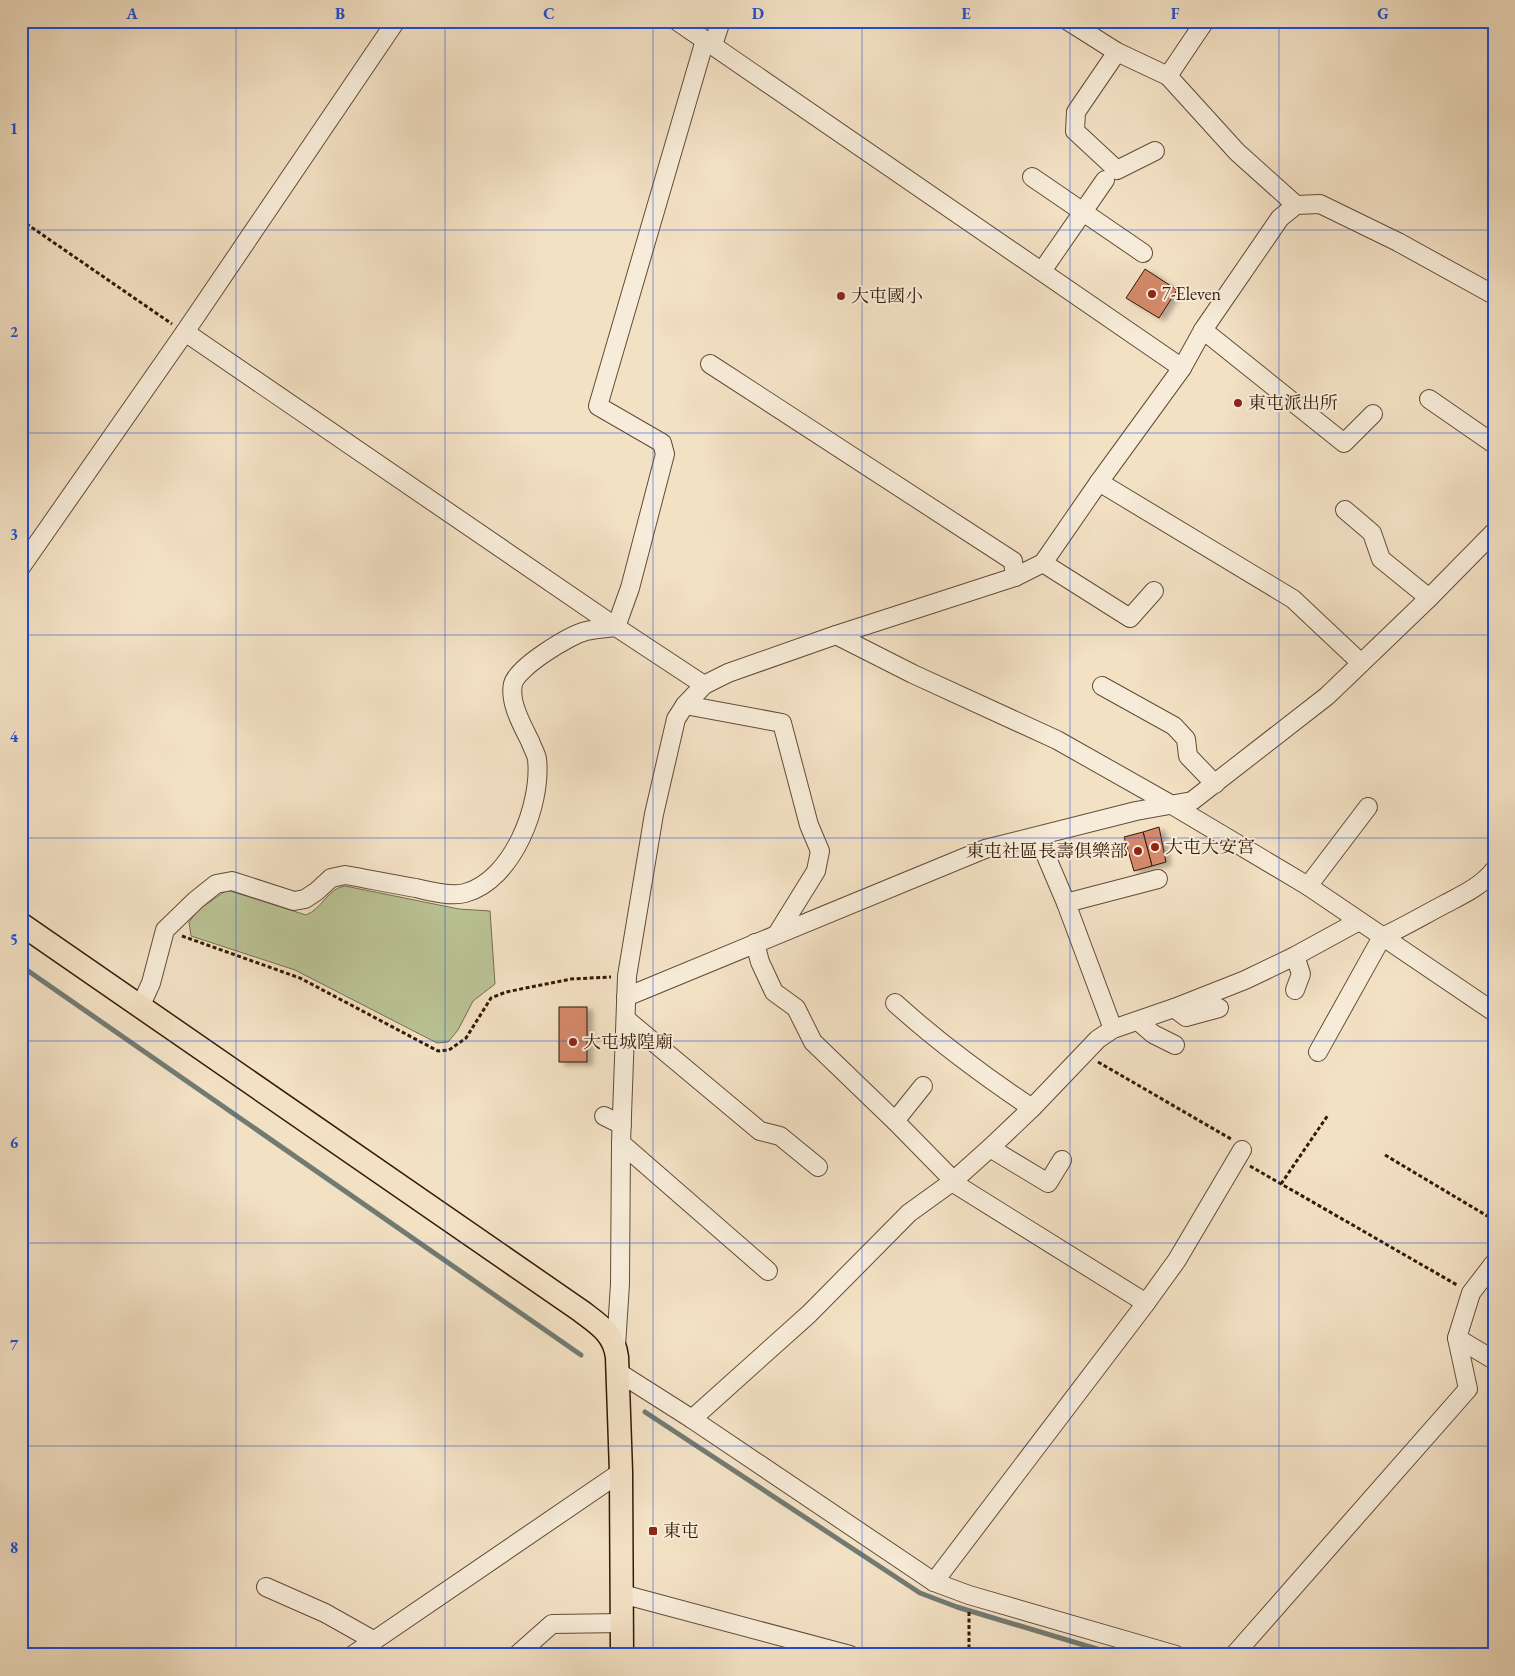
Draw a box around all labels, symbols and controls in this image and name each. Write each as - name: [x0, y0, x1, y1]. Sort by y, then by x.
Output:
- text: A: [125, 3, 138, 24]
- text: B: [335, 3, 345, 24]
- text: C: [543, 3, 555, 24]
- text: D: [752, 3, 764, 24]
- text: E: [961, 3, 971, 24]
- text: F: [1171, 3, 1180, 24]
- text: G: [1377, 3, 1389, 24]
- text: 1: [10, 118, 18, 139]
- place label: 7-Eleven: [1162, 282, 1222, 305]
- place label: 大屯國小: [851, 284, 923, 307]
- marker: 7-Eleven: [1146, 288, 1158, 300]
- marker: 大屯國小: [835, 290, 847, 302]
- text: 2: [10, 321, 19, 342]
- place label: 東屯派出所: [1248, 391, 1338, 414]
- marker: 東屯派出所: [1232, 397, 1244, 409]
- text: 3: [10, 524, 18, 545]
- text: 4: [10, 726, 19, 747]
- place label: 大屯大安宮: [1165, 835, 1255, 858]
- place label: 東屯社區長壽俱樂部: [966, 839, 1128, 862]
- marker: 大屯大安宮: [1149, 841, 1161, 853]
- marker: 東屯社區長壽俱樂部: [1132, 845, 1144, 857]
- text: 5: [10, 929, 18, 950]
- place label: 大屯城隍廟: [583, 1030, 673, 1053]
- marker: 大屯城隍廟: [567, 1036, 579, 1048]
- text: 6: [10, 1132, 19, 1153]
- text: 7: [10, 1334, 19, 1355]
- place label: 東屯: [663, 1519, 699, 1542]
- marker: 東屯: [647, 1525, 659, 1537]
- text: 8: [10, 1537, 18, 1558]

